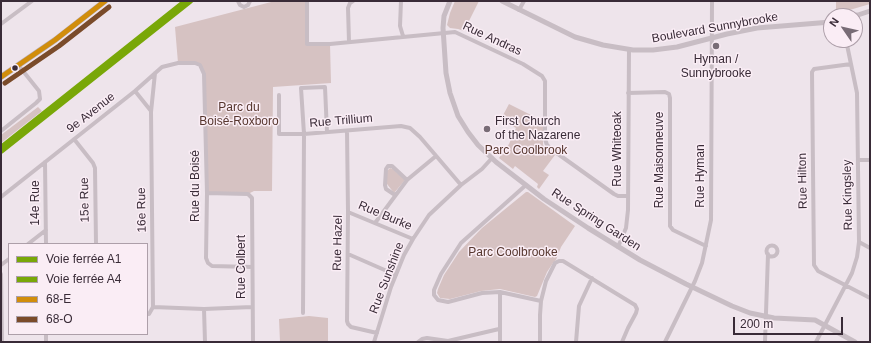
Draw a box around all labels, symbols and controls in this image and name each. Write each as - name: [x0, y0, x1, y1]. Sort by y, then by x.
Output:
- north arrow: [823, 8, 863, 48]
- street label: Boulevard Sunnybrooke: [651, 10, 779, 46]
- text: N: [827, 15, 841, 29]
- street label: Rue Andras: [460, 19, 524, 59]
- marker: Hyman / Sunnybrooke: [711, 41, 721, 51]
- place label: Hyman / Sunnybrooke: [681, 53, 751, 81]
- unlabelled marker: [10, 63, 20, 73]
- street label: 9e Avenue: [64, 90, 118, 136]
- park label: Parc du Boisé-Roxboro: [199, 101, 279, 129]
- street label: Rue Trillium: [309, 111, 373, 131]
- street label: Rue Whiteoak: [611, 111, 625, 187]
- street label: Rue Maisonneuve: [653, 112, 667, 208]
- place label: First Church of the Nazarene: [495, 115, 580, 143]
- marker: First Church of the Nazarene: [482, 124, 492, 134]
- park label: Parc Coolbrook: [485, 144, 567, 158]
- street label: Rue Hyman: [694, 144, 708, 208]
- street label: Rue du Boisé: [189, 150, 203, 222]
- street label: Rue Hilton: [795, 153, 811, 209]
- street label: Rue Kingsley: [840, 160, 856, 230]
- street label: 15e Rue: [77, 177, 93, 223]
- street label: 14e Rue: [29, 180, 43, 226]
- street label: Rue Spring Garden: [549, 186, 643, 254]
- street label: 16e Rue: [134, 187, 150, 233]
- street label: Rue Burke: [356, 198, 414, 234]
- street label: Rue Hazel: [330, 215, 346, 271]
- street label: Rue Colbert: [235, 235, 249, 299]
- street label: Rue Sunshine: [367, 240, 407, 316]
- legend: [8, 243, 148, 335]
- park label: Parc Coolbrooke: [468, 246, 558, 260]
- text: Voie ferrée A1: [46, 252, 121, 266]
- text: Voie ferrée A4: [46, 272, 121, 286]
- text: 68-E: [46, 292, 71, 306]
- scale bar: [735, 309, 845, 335]
- text: 68-O: [46, 312, 73, 326]
- text: 200 m: [740, 317, 773, 331]

